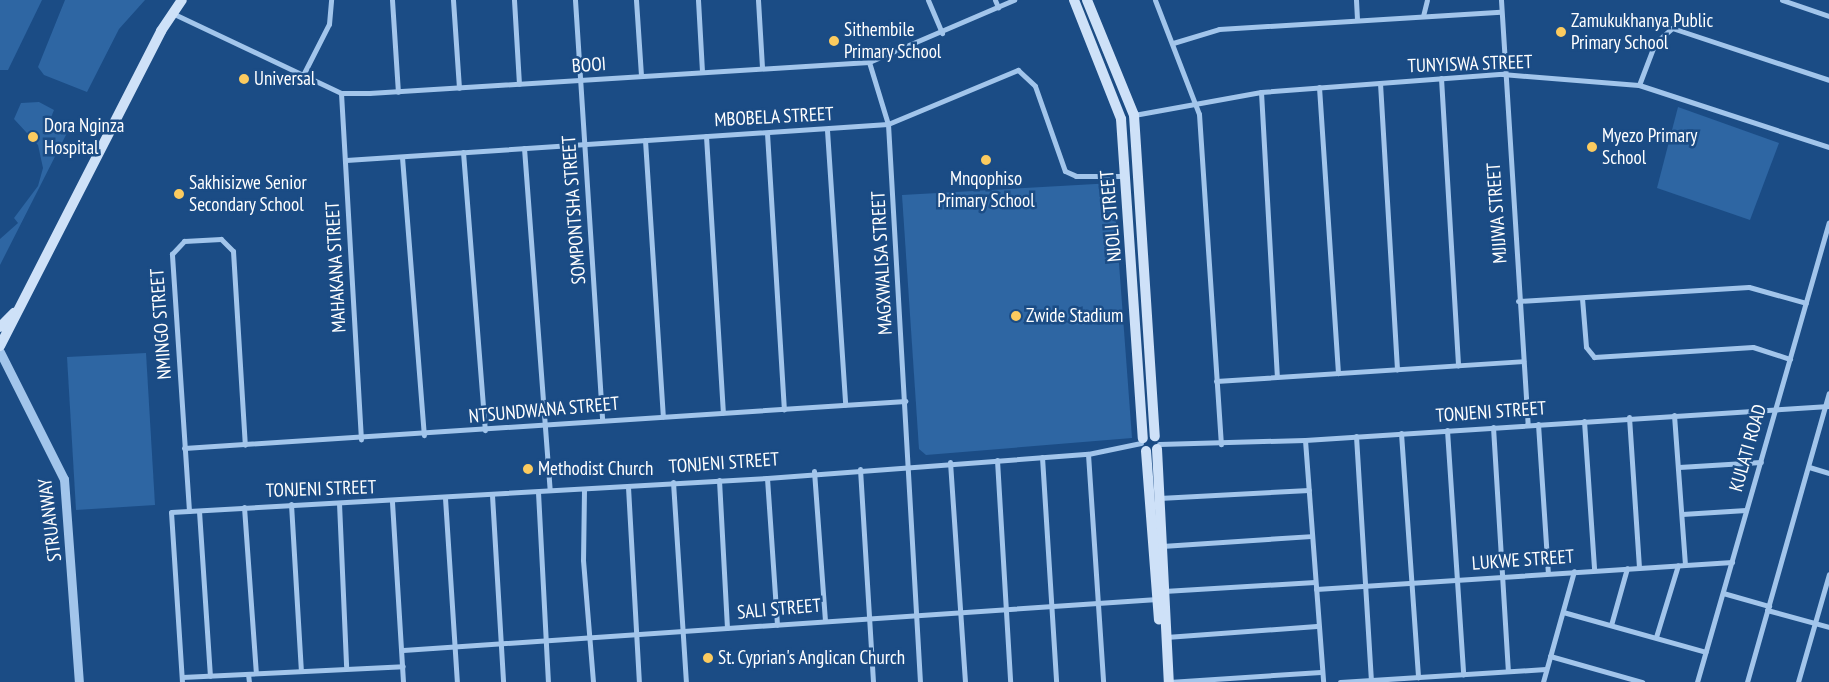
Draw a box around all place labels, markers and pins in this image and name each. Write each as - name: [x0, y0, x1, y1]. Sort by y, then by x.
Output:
- place label: Zamukukhanya Public Primary School: [1571, 10, 1713, 54]
- place label: Sithembile Primary School: [844, 19, 942, 63]
- marker: Zamukukhanya Public Primary School: [1555, 26, 1567, 38]
- marker: Sithembile Primary School: [828, 35, 840, 47]
- place label: Universal: [254, 68, 315, 90]
- marker: Universal: [238, 73, 250, 85]
- place label: Dora Nginza Hospital: [44, 115, 124, 159]
- place label: Myezo Primary School: [1602, 125, 1697, 169]
- marker: Dora Nginza Hospital: [26, 130, 40, 144]
- marker: Myezo Primary School: [1586, 141, 1598, 153]
- marker: Mnqophiso Primary School: [980, 154, 992, 166]
- place label: Mnqophiso Primary School: [937, 168, 1035, 212]
- place label: Sakhisizwe Senior Secondary School: [189, 172, 307, 216]
- marker: Sakhisizwe Senior Secondary School: [173, 188, 185, 200]
- place label: Zwide Stadium: [1026, 305, 1123, 327]
- marker: Zwide Stadium: [1010, 310, 1022, 322]
- place label: Methodist Church: [538, 458, 653, 480]
- marker: Methodist Church: [522, 463, 534, 475]
- place label: St. Cyprian's Anglican Church: [718, 647, 907, 669]
- marker: St. Cyprian's Anglican Church: [702, 652, 714, 664]

